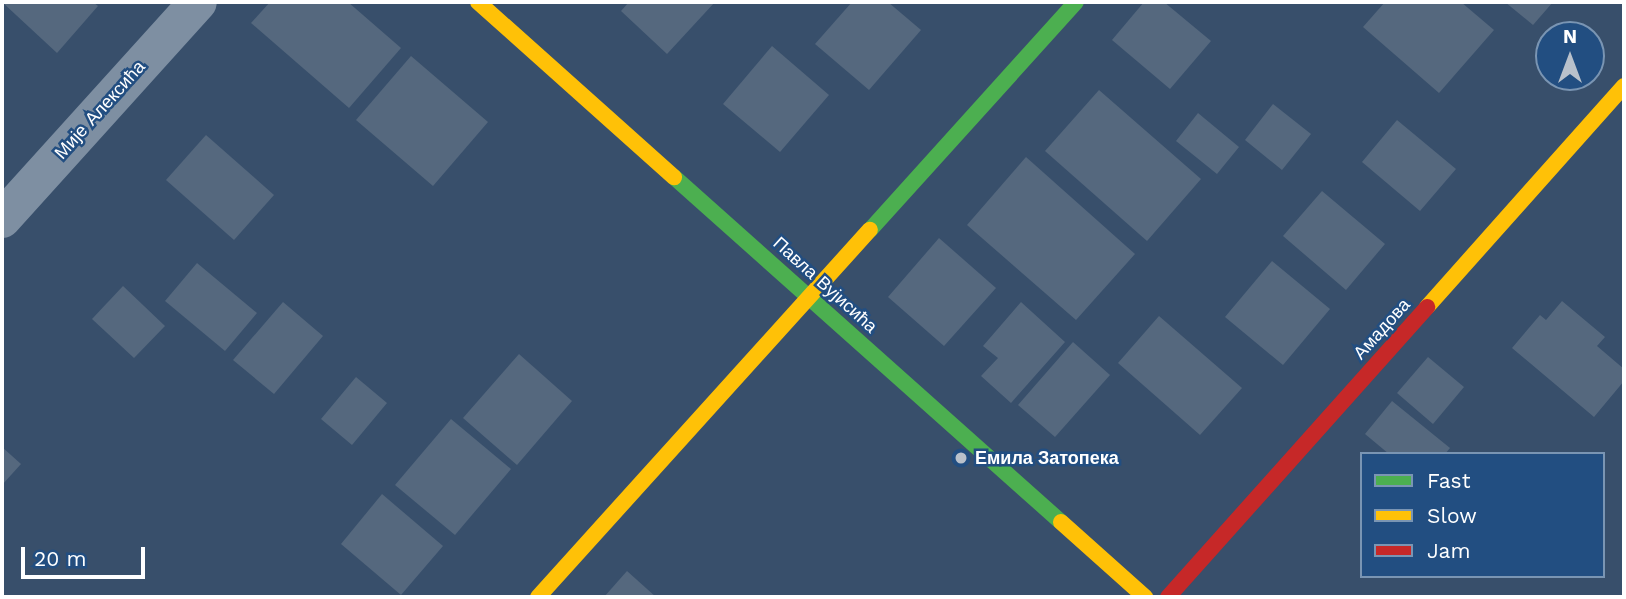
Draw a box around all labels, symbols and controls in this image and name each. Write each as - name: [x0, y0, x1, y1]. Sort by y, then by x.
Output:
- north arrow: [1535, 21, 1605, 91]
- text: N: [1563, 25, 1577, 48]
- street label: Мије Алексића: [50, 56, 150, 164]
- street label: Павла Вујисића: [768, 233, 882, 337]
- street label: Амадова: [1349, 294, 1415, 364]
- place label: Емила Затопека: [975, 447, 1119, 469]
- marker: Емила Затопека: [953, 450, 969, 466]
- legend: [1360, 452, 1605, 578]
- text: Fast: [1427, 468, 1471, 493]
- text: Slow: [1427, 503, 1477, 528]
- scale bar: [24, 532, 149, 576]
- text: Jam: [1427, 538, 1470, 563]
- text: 20 m: [34, 546, 86, 571]

